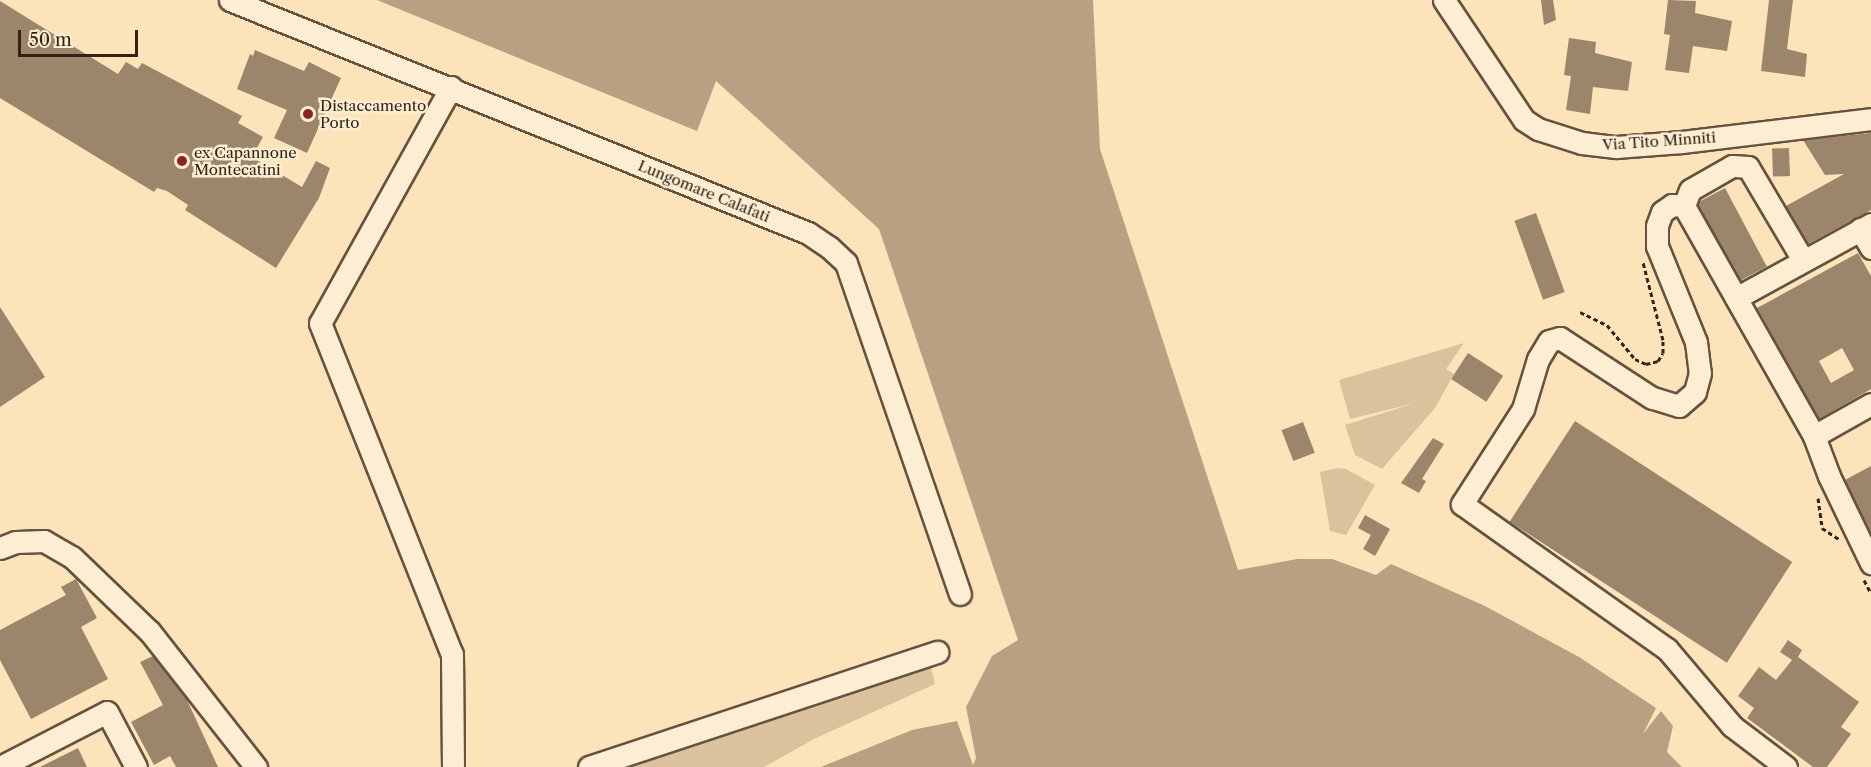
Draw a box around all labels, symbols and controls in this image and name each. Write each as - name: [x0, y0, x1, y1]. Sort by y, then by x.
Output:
- scale bar: [21, 18, 141, 56]
- text: 50 m: [29, 29, 72, 51]
- place label: Distaccamento Porto: [320, 96, 426, 131]
- marker: Distaccamento Porto: [301, 107, 315, 121]
- street label: Via Tito Minniti: [1601, 128, 1717, 154]
- place label: ex Capannone Montecatini: [194, 143, 297, 178]
- marker: ex Capannone Montecatini: [175, 154, 189, 168]
- street label: Lungomare Calafati: [635, 156, 773, 226]

